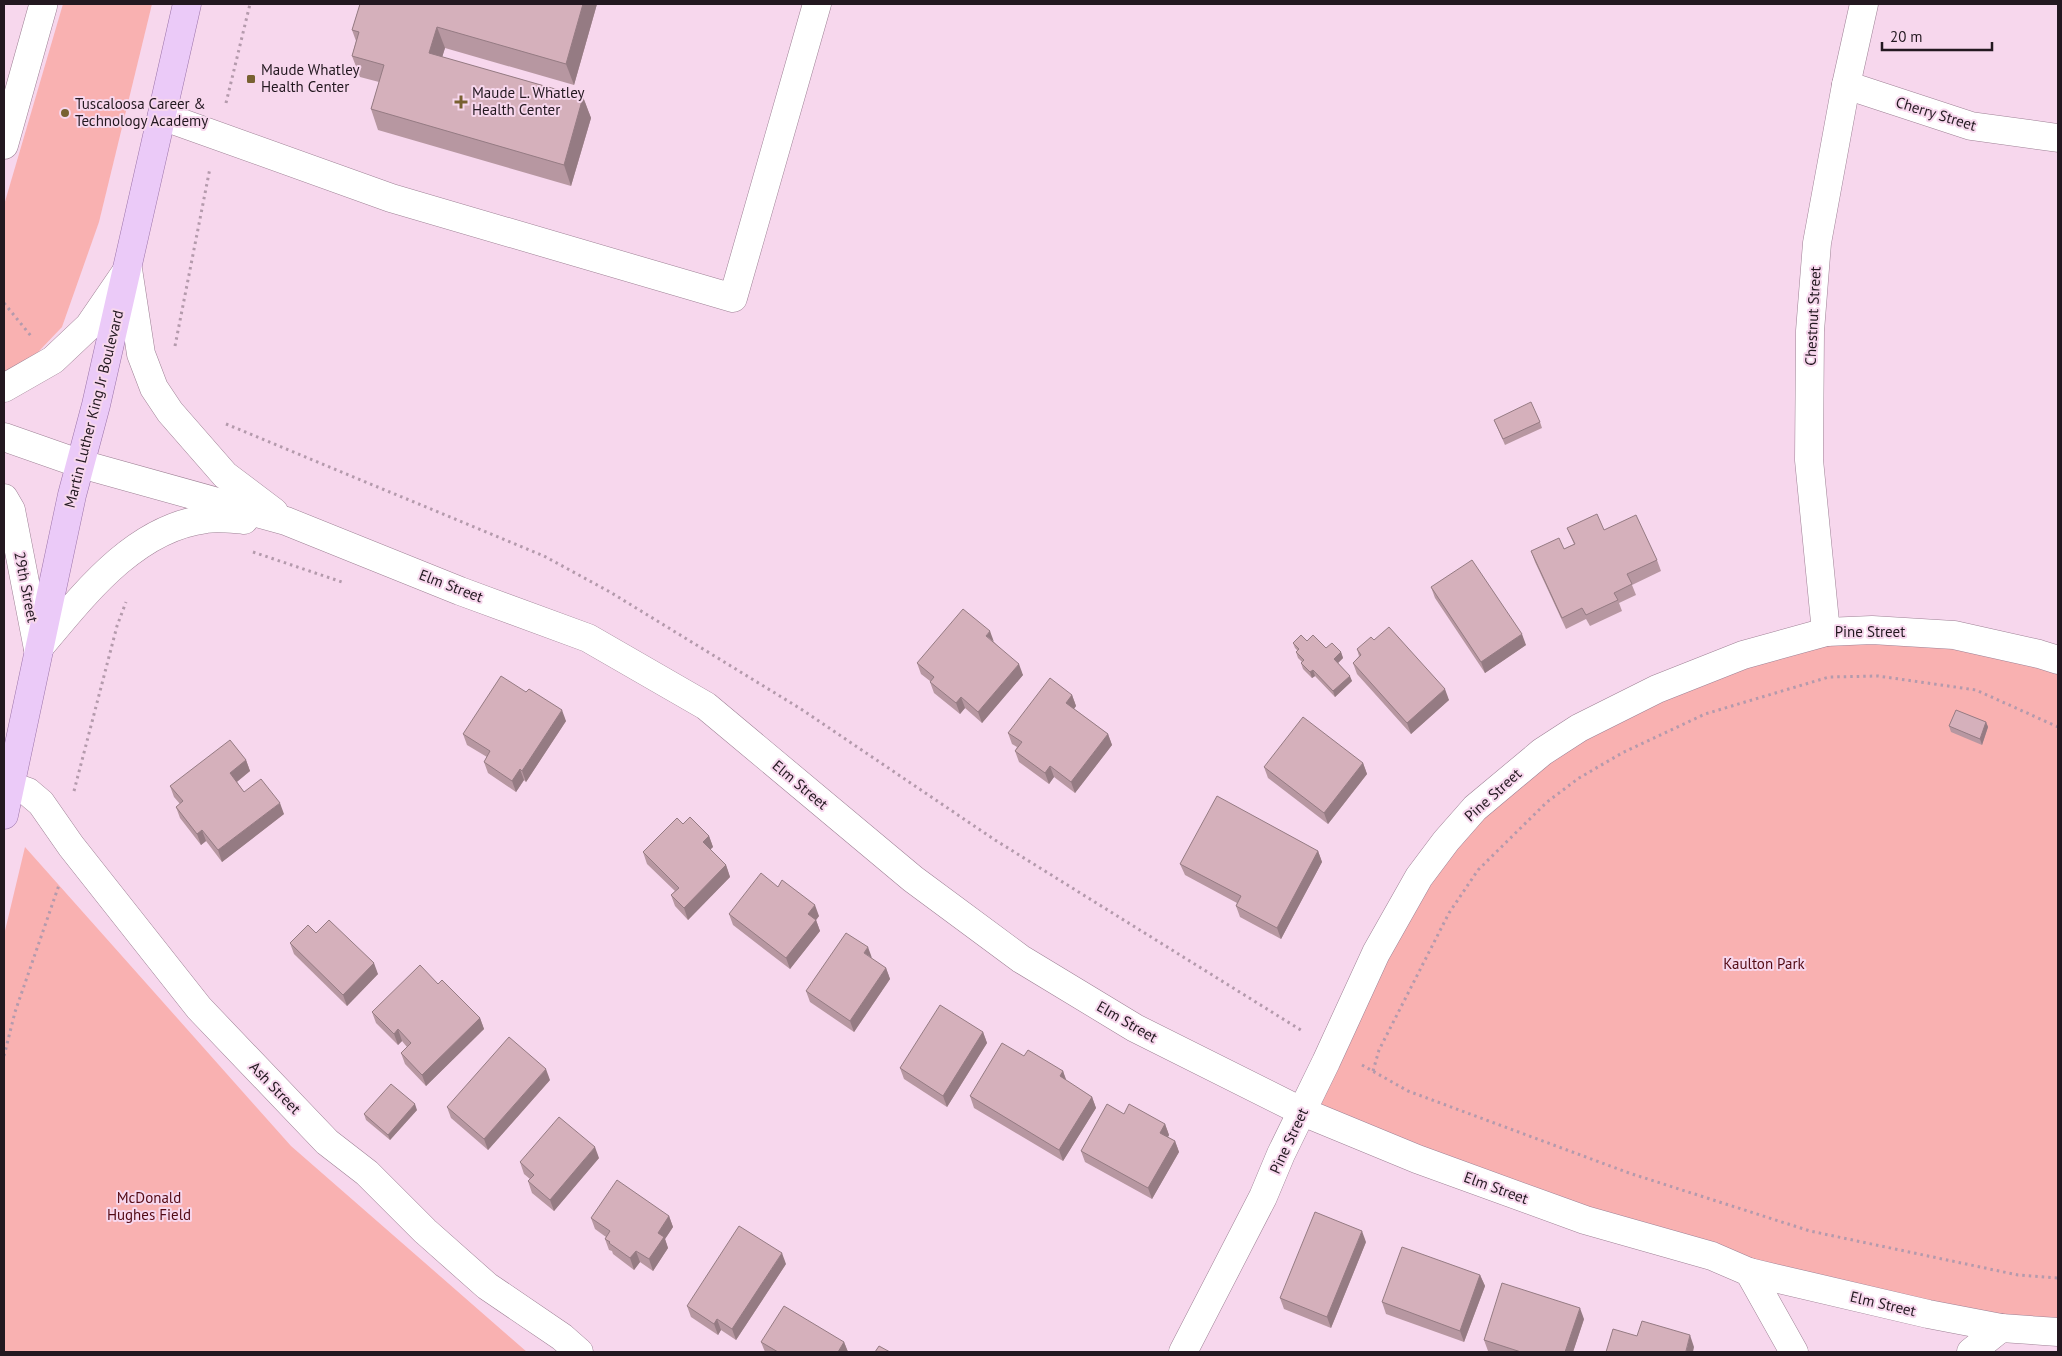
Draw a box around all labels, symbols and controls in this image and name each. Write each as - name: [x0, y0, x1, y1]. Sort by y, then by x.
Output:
- scale bar: [1882, 20, 1992, 52]
- text: 20 m: [1890, 27, 1923, 46]
- place label: Maude Whatley Health Center: [261, 60, 360, 96]
- marker: Maude Whatley Health Center: [245, 73, 257, 85]
- place label: Maude L. Whatley Health Center: [472, 83, 584, 119]
- street label: Cherry Street: [1894, 92, 1979, 135]
- place label: Tuscaloosa Career & Technology Academy: [75, 94, 208, 130]
- marker: Maude L. Whatley Health Center: [454, 95, 468, 109]
- marker: Tuscaloosa Career & Technology Academy: [59, 107, 71, 119]
- street label: Chestnut Street: [1800, 266, 1825, 366]
- street label: Martin Luther King Jr Boulevard: [60, 308, 127, 510]
- street label: 29th Street: [10, 550, 43, 624]
- street label: Elm Street: [417, 565, 486, 606]
- street label: Pine Street: [1835, 622, 1905, 641]
- street label: Elm Street: [769, 756, 832, 813]
- street label: Pine Street: [1460, 764, 1525, 825]
- park label: Kaulton Park: [1723, 954, 1806, 973]
- street label: Elm Street: [1094, 997, 1161, 1047]
- street label: Ash Street: [246, 1057, 305, 1118]
- street label: Pine Street: [1265, 1105, 1312, 1177]
- street label: Elm Street: [1461, 1167, 1531, 1208]
- park label: McDonald Hughes Field: [107, 1188, 191, 1224]
- street label: Elm Street: [1848, 1287, 1918, 1320]

